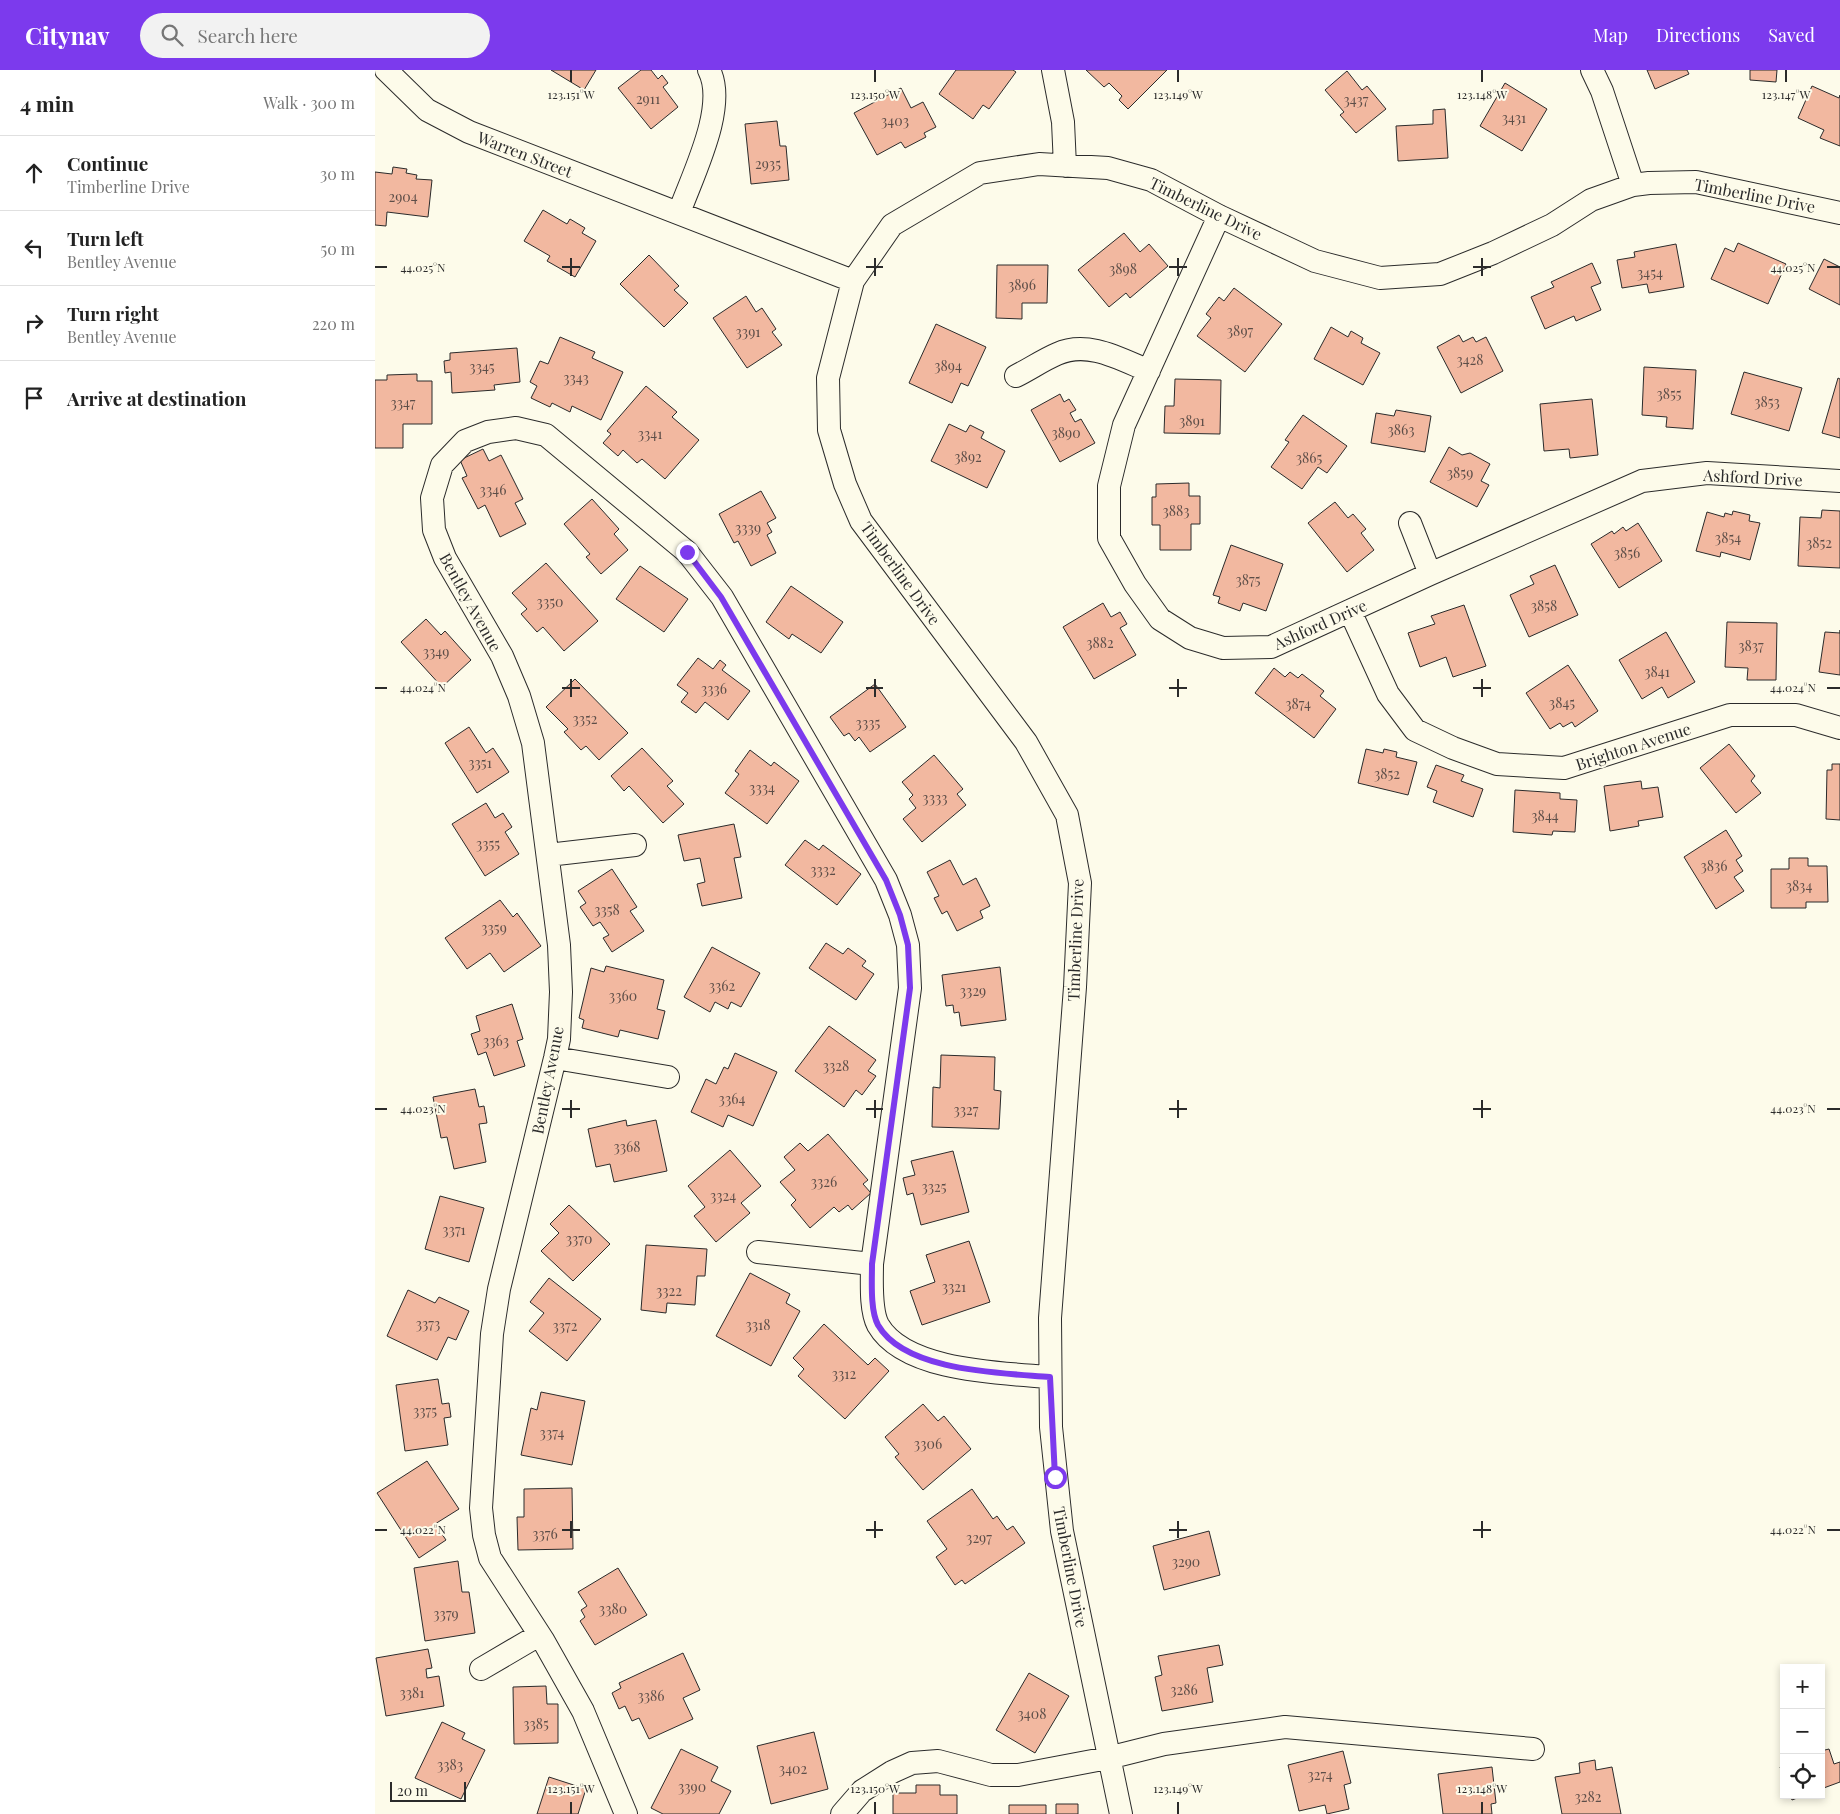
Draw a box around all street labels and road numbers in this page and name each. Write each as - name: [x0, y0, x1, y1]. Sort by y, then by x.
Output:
- street label: Warren Street: [474, 126, 576, 182]
- street label: Timberline Drive: [1146, 172, 1266, 244]
- street label: Timberline Drive: [1693, 173, 1817, 217]
- street label: Ashford Drive: [1702, 464, 1803, 490]
- street label: Timberline Drive: [856, 517, 946, 629]
- street label: Bentley Avenue: [435, 549, 507, 655]
- street label: Ashford Drive: [1269, 594, 1370, 654]
- street label: Brighton Avenue: [1573, 718, 1693, 774]
- street label: Timberline Drive: [1062, 878, 1088, 1002]
- street label: Bentley Avenue: [526, 1024, 568, 1136]
- street label: Timberline Drive: [1049, 1505, 1093, 1629]

